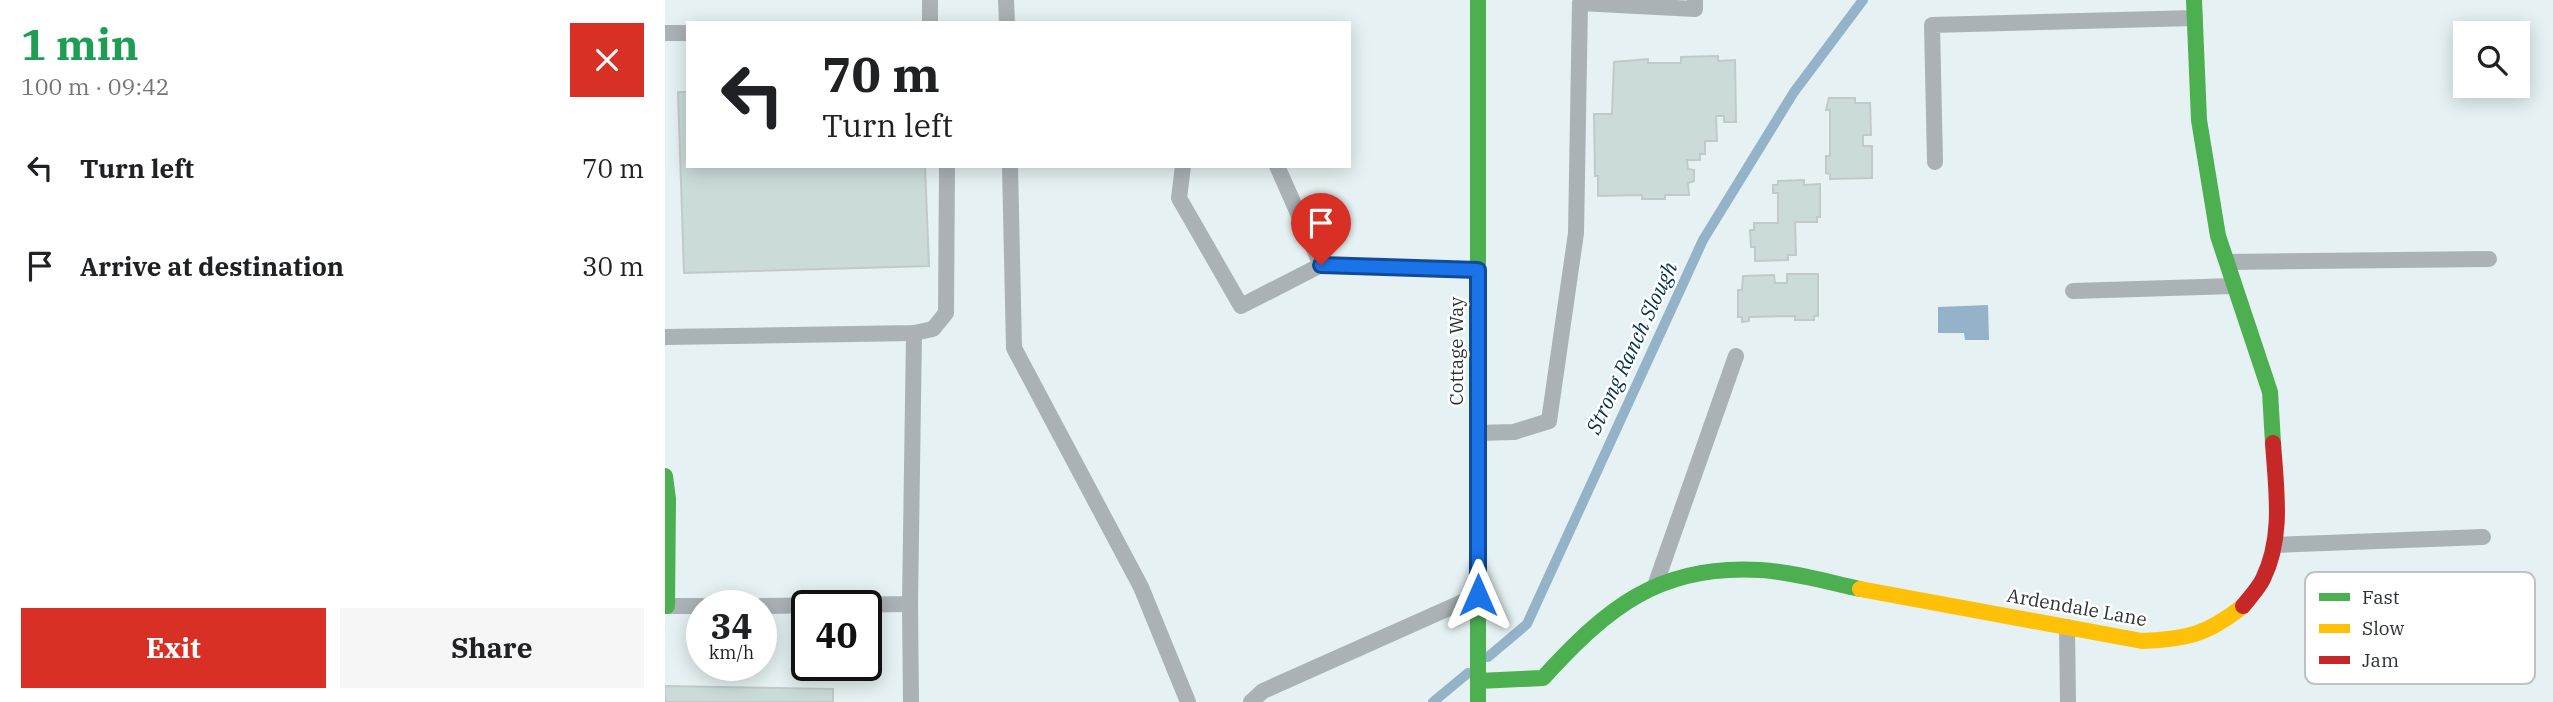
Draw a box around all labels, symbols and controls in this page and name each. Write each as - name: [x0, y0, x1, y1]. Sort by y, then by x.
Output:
- text: 1 min: [21, 17, 139, 72]
- map controls: [2453, 21, 2530, 98]
- button: search: [2453, 21, 2530, 98]
- button: close: [570, 23, 644, 97]
- text: 70 m: [822, 42, 940, 105]
- icon: left: [707, 49, 798, 140]
- text: 100 m · 09:42: [21, 71, 170, 101]
- text: Turn left: [822, 104, 953, 146]
- icon: left: [21, 149, 59, 187]
- text: Turn left: [80, 151, 194, 185]
- text: 70 m: [582, 151, 644, 185]
- pin: [1291, 193, 1351, 265]
- icon: arrive: [1302, 204, 1340, 242]
- icon: arrive: [21, 247, 59, 285]
- text: Arrive at destination: [80, 249, 344, 283]
- text: 30 m: [582, 249, 644, 283]
- water label: Strong Ranch Slough: [1578, 257, 1683, 439]
- street label: Cottage Way: [1444, 296, 1468, 405]
- position arrow: [1441, 558, 1515, 632]
- legend: [2305, 572, 2535, 684]
- street label: Ardendale Lane: [2005, 583, 2149, 631]
- text: Fast: [2362, 585, 2400, 609]
- speed limit sign: 40: [791, 590, 882, 681]
- text: 34: [710, 603, 753, 649]
- button: Exit: [21, 608, 326, 688]
- button: Share: [340, 608, 644, 688]
- text: Slow: [2362, 616, 2404, 640]
- text: km/h: [709, 641, 754, 664]
- text: Jam: [2362, 648, 2399, 672]

